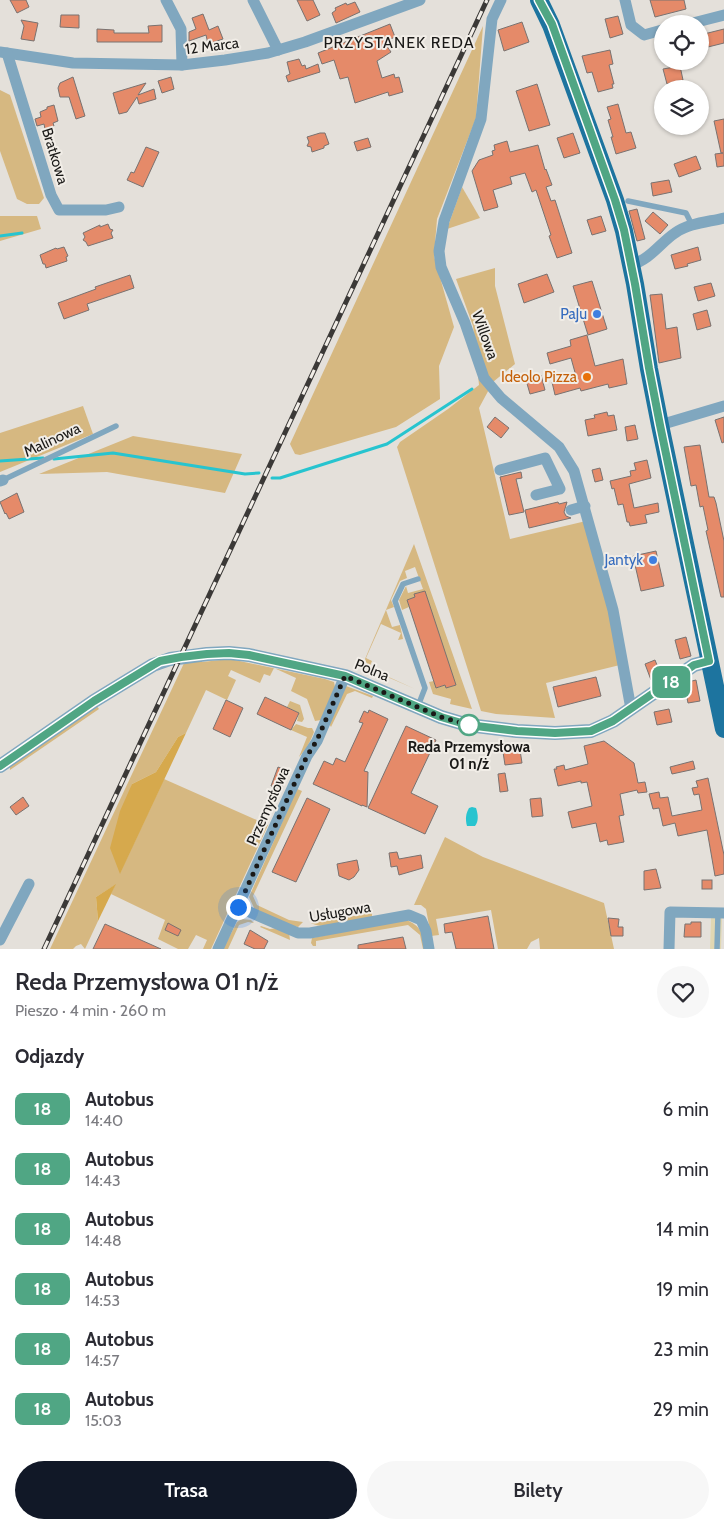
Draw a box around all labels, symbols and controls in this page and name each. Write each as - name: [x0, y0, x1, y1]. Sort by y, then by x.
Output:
- map controls: [654, 15, 709, 135]
- button: locate: [654, 15, 709, 70]
- district label: PRZYSTANEK REDA: [323, 33, 475, 52]
- street label: 12 Marca: [184, 34, 241, 58]
- button: layers: [654, 80, 709, 135]
- street label: Bratkowa: [38, 126, 72, 187]
- place label: PaJu: [560, 305, 587, 323]
- street label: Willowa: [468, 308, 502, 363]
- marker: PaJu: [591, 308, 603, 320]
- place label: Ideolo Pizza: [501, 368, 578, 386]
- marker: Ideolo Pizza: [581, 371, 593, 383]
- street label: Malinowa: [21, 419, 84, 461]
- place label: Jantyk: [604, 551, 643, 569]
- marker: Jantyk: [647, 554, 659, 566]
- street label: Polna: [352, 655, 393, 685]
- line badge: 18: [648, 666, 694, 698]
- text: 18: [662, 671, 680, 693]
- marker: Reda Przemysłowa 01 n/ż: [458, 714, 480, 736]
- place label: Reda Przemysłowa 01 n/ż: [408, 738, 531, 773]
- street label: Przemysłowa: [243, 763, 294, 848]
- your location: [226, 895, 251, 920]
- street label: Usługowa: [308, 898, 373, 926]
- button: heart: [657, 966, 709, 1018]
- text: Reda Przemysłowa 01 n/ż: [15, 967, 278, 996]
- text: Pieszo · 4 min · 260 m: [15, 1001, 166, 1020]
- text: Odjazdy: [15, 1045, 84, 1068]
- text: Autobus: [85, 1088, 154, 1111]
- text: 18: [34, 1098, 51, 1120]
- text: 6 min: [663, 1098, 709, 1121]
- text: 14:40: [85, 1111, 123, 1130]
- text: Autobus: [85, 1148, 154, 1171]
- text: 18: [34, 1158, 51, 1180]
- text: 9 min: [663, 1158, 709, 1181]
- text: 14:43: [85, 1171, 121, 1190]
- text: Autobus: [85, 1208, 154, 1231]
- text: 18: [34, 1218, 51, 1240]
- text: 14 min: [656, 1218, 709, 1241]
- text: 14:48: [85, 1231, 122, 1250]
- text: Autobus: [85, 1268, 154, 1291]
- text: 18: [34, 1278, 51, 1300]
- text: 19 min: [656, 1278, 709, 1301]
- text: 14:53: [85, 1291, 120, 1310]
- text: Autobus: [85, 1328, 154, 1351]
- text: 18: [34, 1338, 51, 1360]
- text: 23 min: [653, 1338, 709, 1361]
- text: 14:57: [85, 1351, 120, 1370]
- text: Autobus: [85, 1388, 154, 1411]
- text: 18: [34, 1398, 51, 1420]
- text: 29 min: [653, 1398, 709, 1421]
- text: 15:03: [85, 1411, 122, 1430]
- button: Trasa: [15, 1461, 357, 1519]
- button: Bilety: [367, 1461, 709, 1519]

